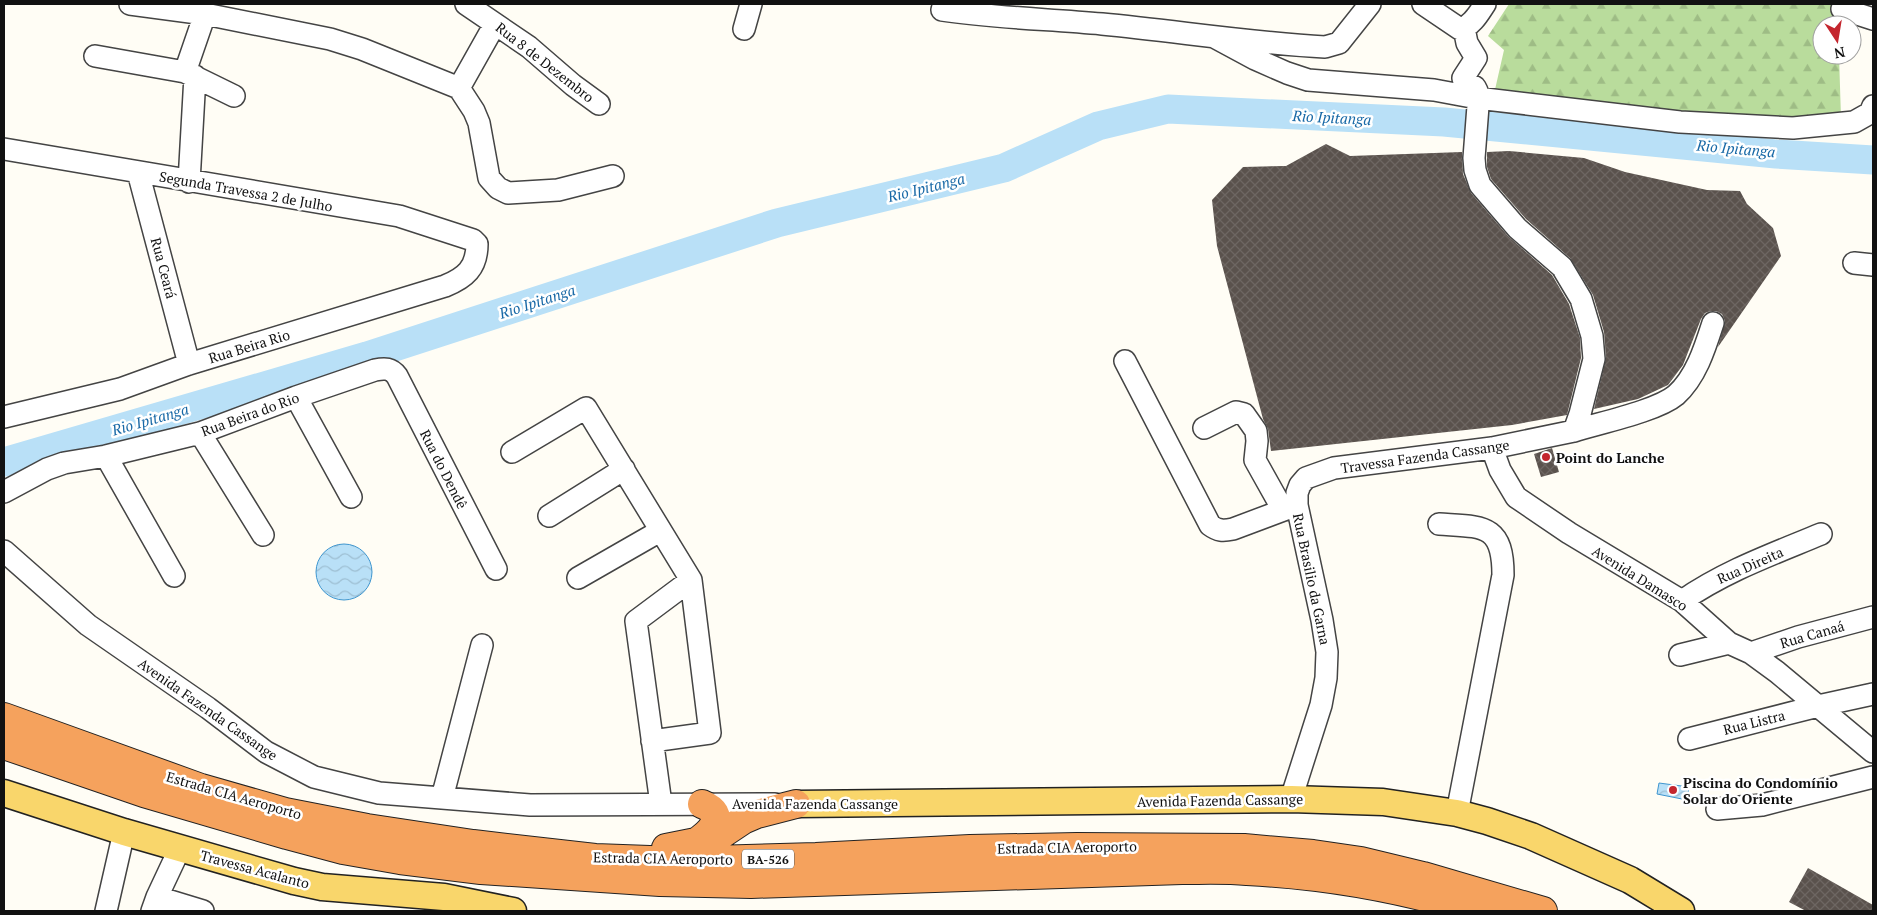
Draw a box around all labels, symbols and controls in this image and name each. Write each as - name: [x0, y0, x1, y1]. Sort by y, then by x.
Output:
- north arrow: [1812, 15, 1862, 65]
- street label: Rua 8 de Dezembro: [492, 18, 598, 107]
- text: N: [1832, 43, 1847, 64]
- water label: Rio Ipitanga: [1291, 105, 1372, 129]
- water label: Rio Ipitanga: [1695, 135, 1776, 161]
- street label: Segunda Travessa 2 de Julho: [158, 166, 334, 216]
- water label: Rio Ipitanga: [884, 168, 967, 206]
- street label: Rua Ceará: [147, 235, 181, 301]
- water label: Rio Ipitanga: [495, 279, 578, 323]
- street label: Rua Beira Rio: [206, 325, 292, 367]
- street label: Rua Beira do Rio: [198, 387, 302, 441]
- water label: Rio Ipitanga: [108, 399, 191, 440]
- street label: Rua do Dendê: [416, 426, 472, 512]
- street label: Travessa Fazenda Cassange: [1339, 435, 1511, 477]
- place label: Point do Lanche: [1556, 448, 1665, 467]
- marker: Point do Lanche: [1540, 451, 1552, 463]
- street label: Rua Brasilio da Garna: [1289, 511, 1335, 647]
- street label: Avenida Damasco: [1589, 541, 1692, 615]
- street label: Rua Direita: [1714, 542, 1786, 588]
- street label: Rua Canaá: [1778, 616, 1846, 652]
- street label: Avenida Fazenda Cassange: [134, 654, 282, 764]
- street label: Rua Listra: [1721, 705, 1787, 739]
- street label: Estrada CIA Aeroporto: [164, 767, 304, 823]
- place label: Piscina do Condomínio Solar do Oriente: [1683, 773, 1838, 808]
- marker: Piscina do Condomínio Solar do Oriente: [1667, 784, 1679, 796]
- street label: Avenida Fazenda Cassange: [1137, 789, 1303, 811]
- street label: Avenida Fazenda Cassange: [732, 794, 898, 813]
- street label: Estrada CIA Aeroporto: [997, 836, 1137, 858]
- street label: Travessa Acalanto: [198, 845, 312, 893]
- street label: Estrada CIA Aeroporto: [593, 847, 733, 869]
- road number: BA-526: [742, 850, 794, 869]

